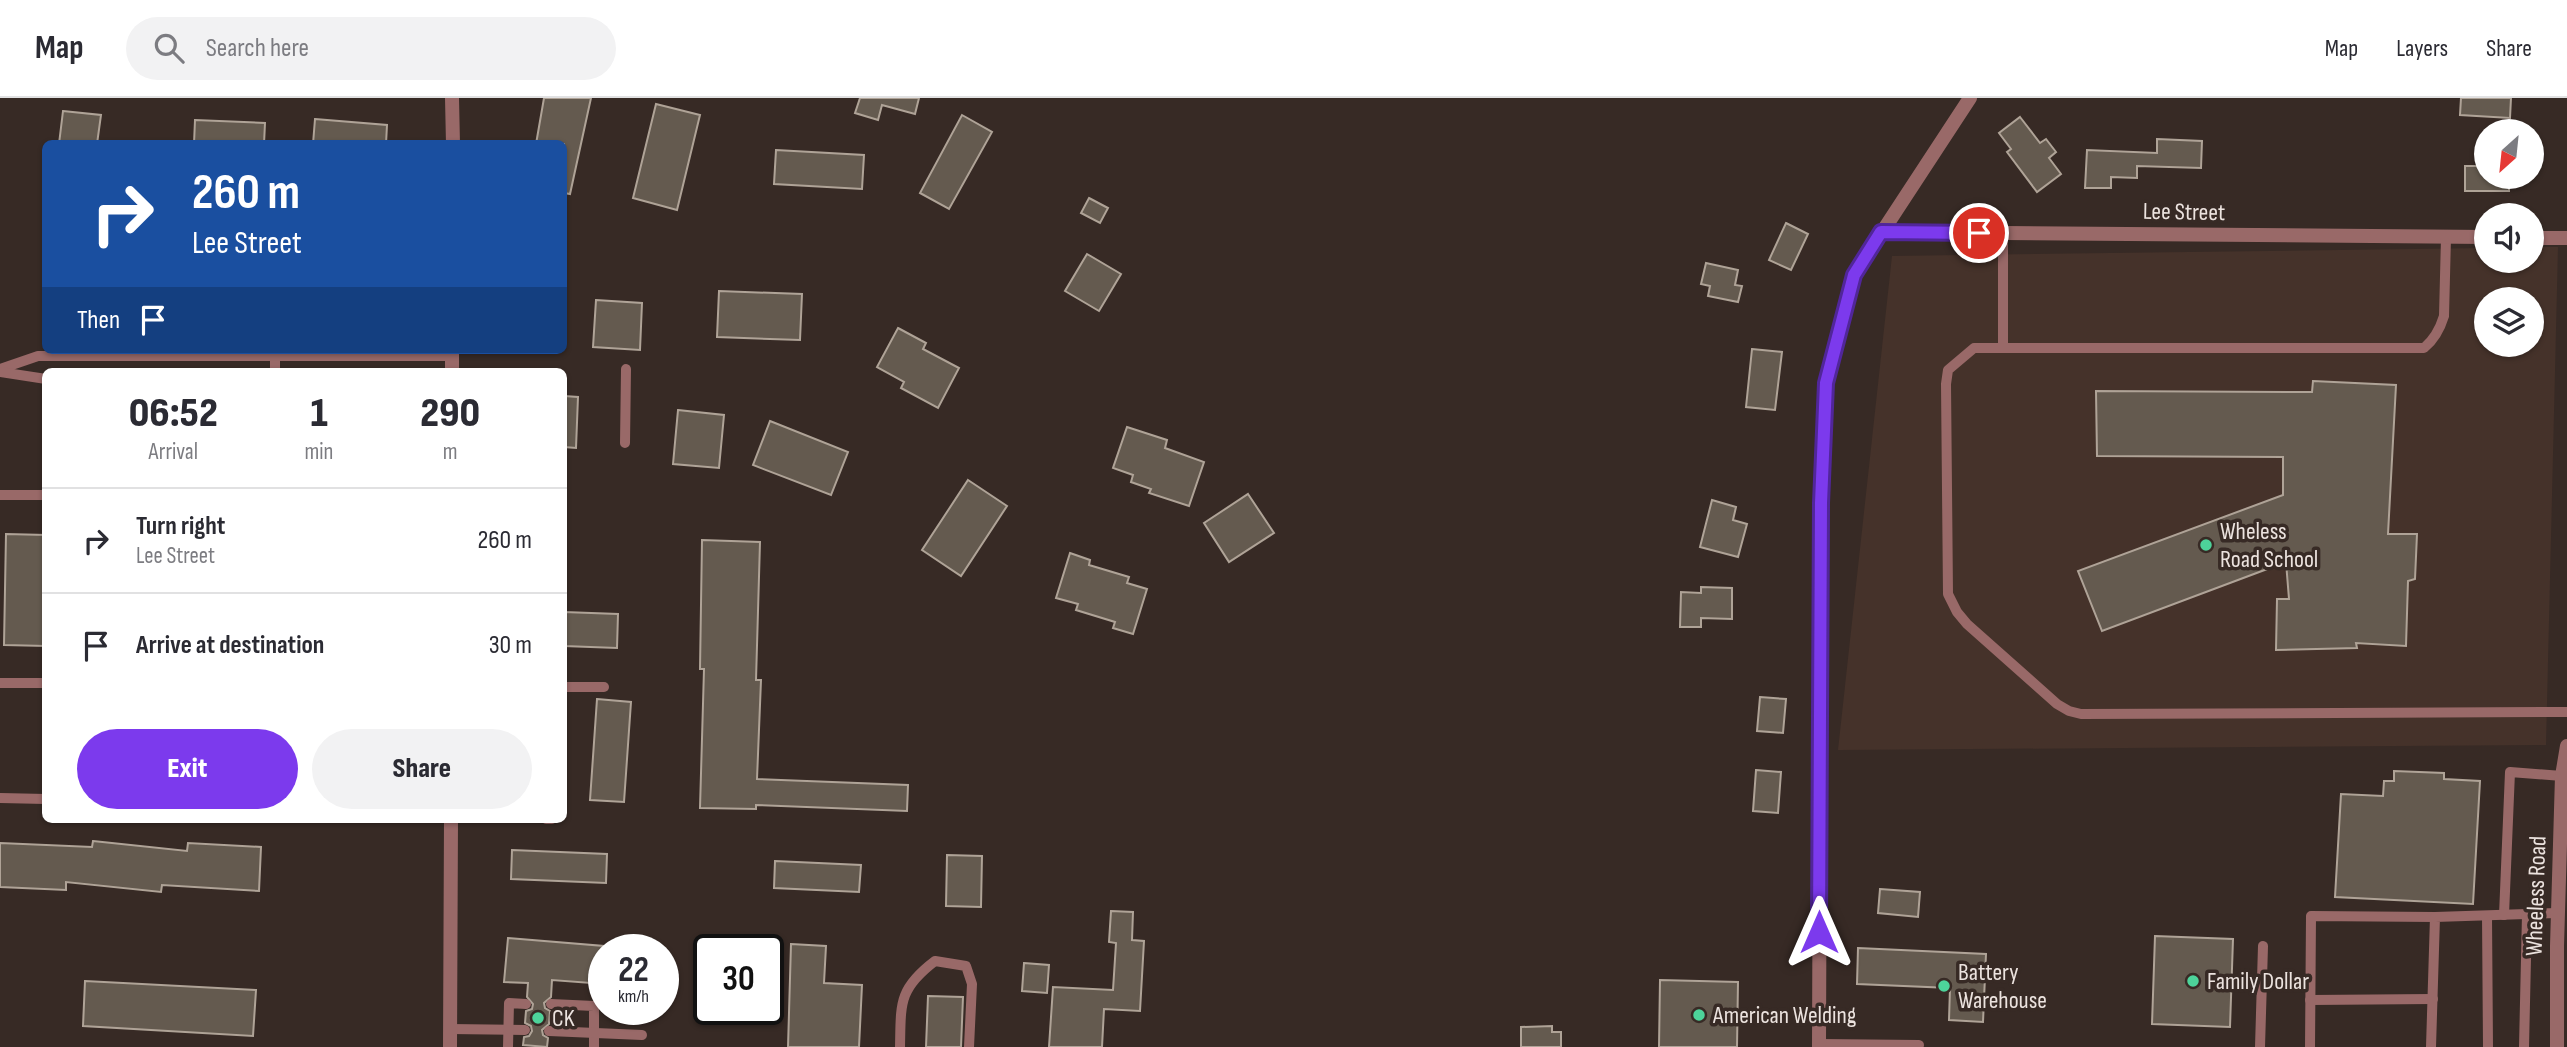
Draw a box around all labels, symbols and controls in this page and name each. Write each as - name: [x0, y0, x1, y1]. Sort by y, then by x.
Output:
- search box: [126, 17, 616, 80]
- text: Map: [35, 28, 84, 68]
- icon: search: [150, 29, 188, 67]
- text: Search here: [206, 33, 309, 64]
- text: Map: [2325, 34, 2358, 63]
- text: Layers: [2396, 34, 2448, 63]
- text: Share: [2486, 34, 2532, 63]
- north arrow: [2474, 119, 2544, 189]
- map controls: [2474, 119, 2544, 357]
- text: 260 m: [192, 164, 300, 223]
- icon: right: [77, 168, 168, 259]
- street label: Lee Street: [2143, 197, 2225, 227]
- pin: [1949, 203, 2009, 263]
- button: sound: [2474, 203, 2544, 273]
- icon: arrive: [1960, 214, 1998, 252]
- text: Lee Street: [192, 224, 302, 263]
- button: layers: [2474, 287, 2544, 357]
- icon: arrive: [134, 301, 172, 339]
- text: Then: [77, 305, 120, 336]
- text: 06:52: [129, 388, 218, 439]
- text: 1: [310, 388, 328, 439]
- text: 290: [420, 388, 480, 439]
- text: Arrival: [149, 438, 198, 466]
- text: min: [305, 438, 333, 466]
- text: m: [443, 438, 458, 466]
- text: Turn right: [136, 511, 225, 542]
- place label: Wheless Road School: [2220, 517, 2318, 574]
- icon: right: [77, 522, 115, 560]
- text: 260 m: [477, 525, 532, 556]
- marker: Wheless Road School: [2198, 537, 2214, 553]
- text: Lee Street: [136, 542, 215, 570]
- icon: arrive: [77, 627, 115, 665]
- text: Arrive at destination: [136, 630, 324, 661]
- text: 30 m: [489, 630, 532, 661]
- button: Exit: [77, 729, 298, 809]
- button: Share: [312, 729, 532, 809]
- street label: Wheeless Road: [2519, 835, 2553, 957]
- position arrow: [1782, 895, 1856, 969]
- speed limit sign: 30: [693, 934, 784, 1025]
- text: 22: [618, 949, 649, 992]
- place label: Battery Warehouse: [1958, 958, 2047, 1015]
- place label: Family Dollar: [2207, 967, 2309, 996]
- marker: Family Dollar: [2185, 973, 2201, 989]
- marker: Battery Warehouse: [1936, 978, 1952, 994]
- text: km/h: [618, 986, 649, 1007]
- place label: American Welding: [1712, 1001, 1856, 1030]
- place label: CK: [552, 1004, 575, 1033]
- marker: American Welding: [1691, 1007, 1707, 1023]
- marker: CK: [530, 1010, 546, 1026]

